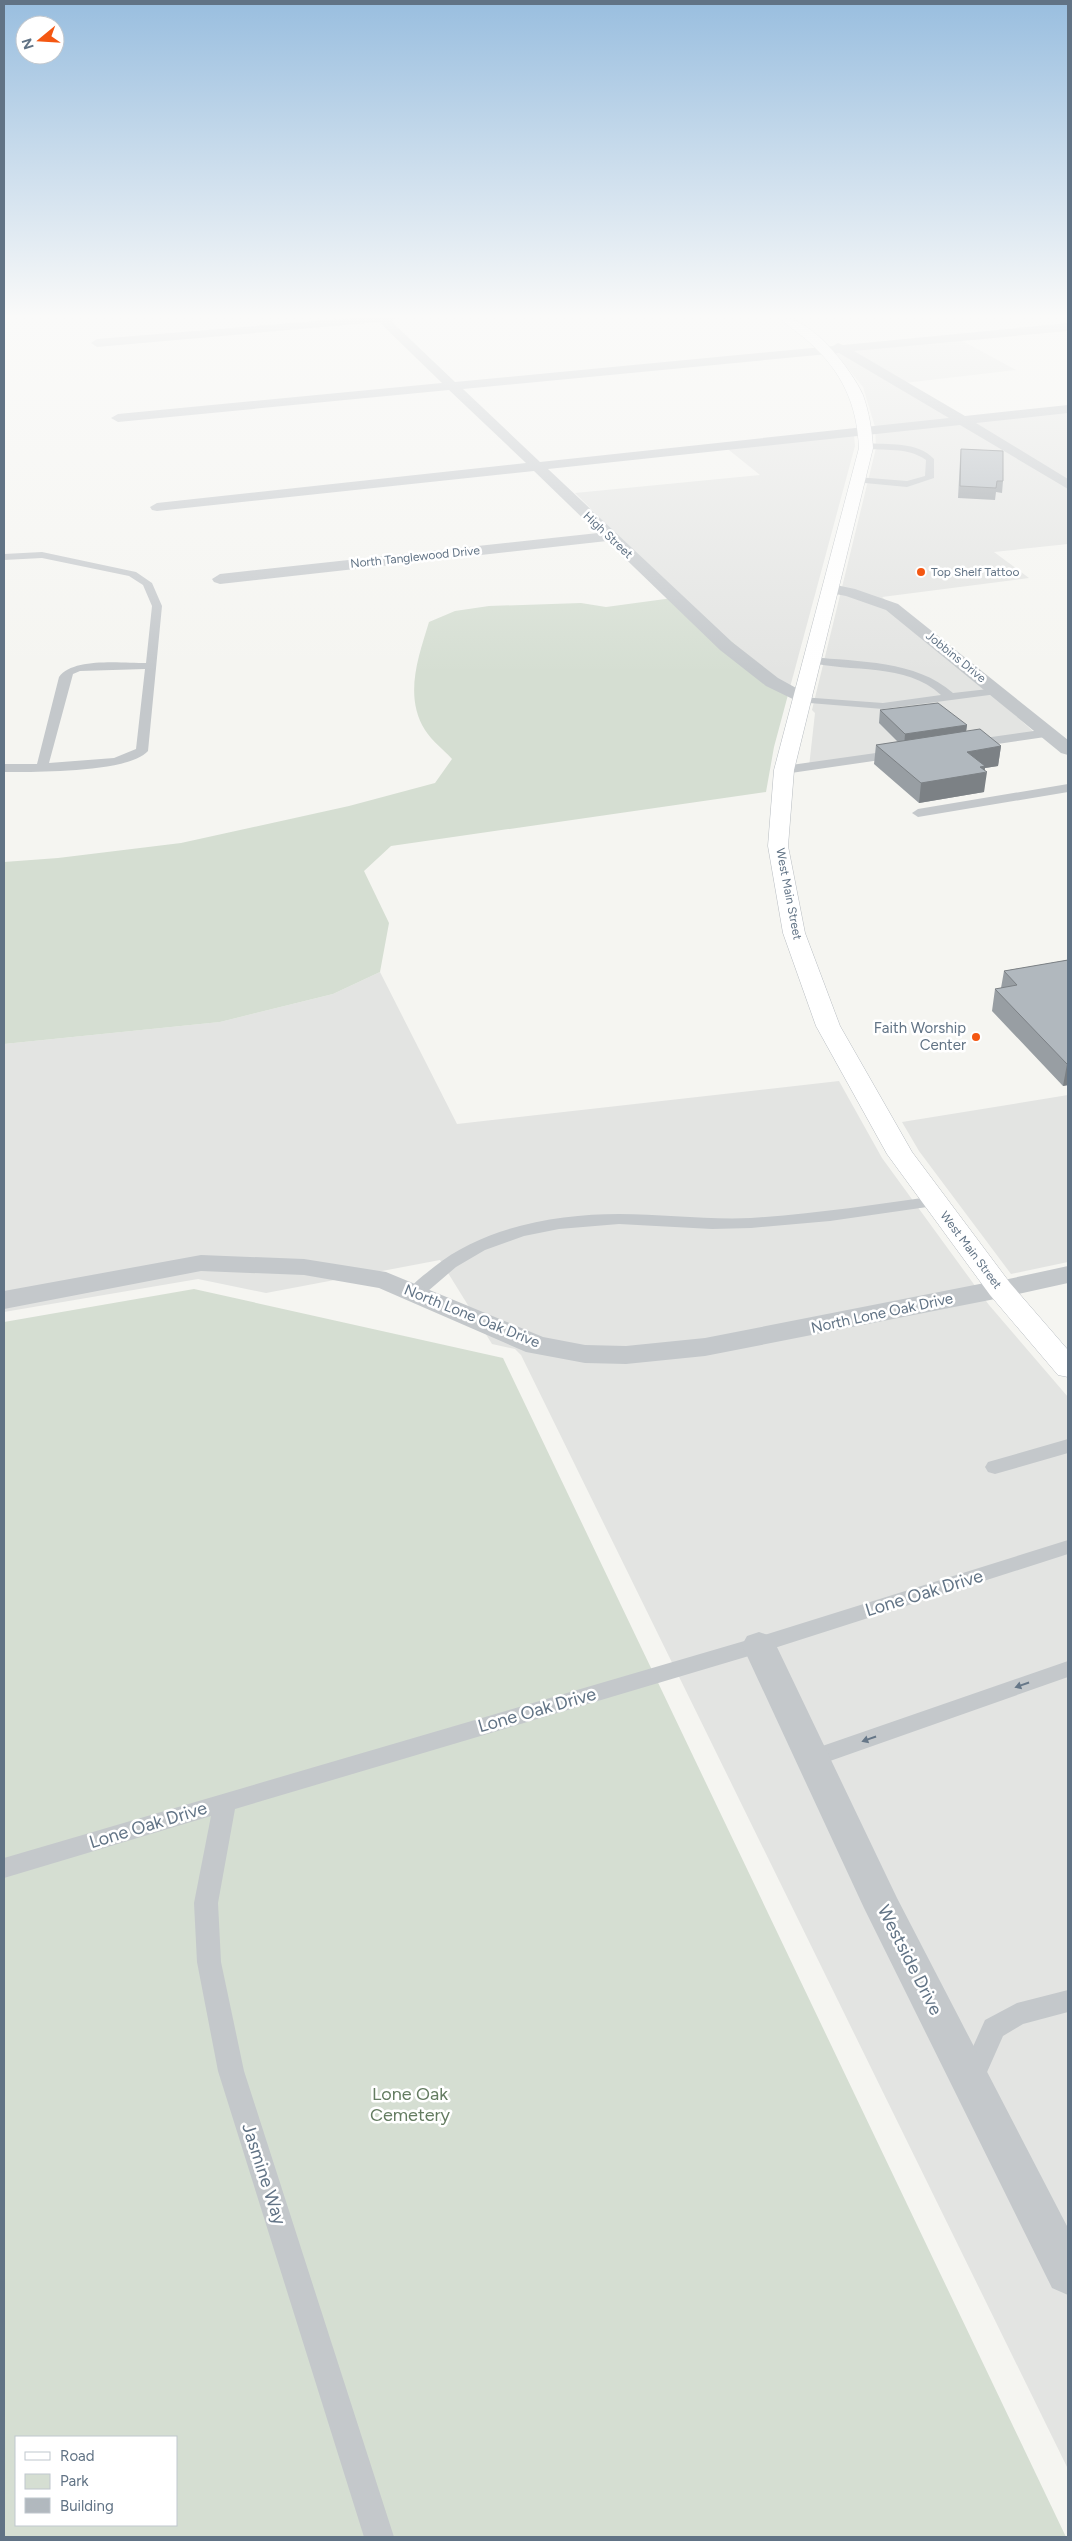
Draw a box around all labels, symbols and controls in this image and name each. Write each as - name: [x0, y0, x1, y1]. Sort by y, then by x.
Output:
- north arrow: [15, 15, 65, 65]
- text: N: [18, 36, 38, 52]
- street label: High Street: [581, 509, 636, 562]
- street label: North Tanglewood Drive: [350, 543, 481, 571]
- place label: Top Shelf Tattoo: [931, 565, 1020, 579]
- marker: Top Shelf Tattoo: [915, 566, 927, 578]
- street label: Jobbins Drive: [923, 629, 989, 686]
- street label: West Main Street: [773, 847, 805, 941]
- place label: Faith Worship Center: [874, 1019, 966, 1054]
- marker: Faith Worship Center: [970, 1031, 982, 1043]
- street label: West Main Street: [937, 1209, 1005, 1292]
- street label: North Lone Oak Drive: [401, 1281, 543, 1351]
- street label: North Lone Oak Drive: [809, 1289, 955, 1337]
- street label: Lone Oak Drive: [862, 1565, 986, 1621]
- one-way arrow: [1015, 1682, 1030, 1689]
- street label: Lone Oak Drive: [475, 1683, 599, 1737]
- one-way arrow: [861, 1735, 876, 1743]
- street label: Lone Oak Drive: [86, 1797, 210, 1853]
- street label: Westside Drive: [873, 1901, 947, 2019]
- park label: Lone Oak Cemetery: [370, 2083, 451, 2126]
- street label: Jasmine Way: [237, 2120, 291, 2228]
- legend: [15, 2436, 178, 2526]
- text: Road: [60, 2447, 95, 2465]
- text: Park: [60, 2472, 89, 2490]
- text: Building: [60, 2497, 114, 2515]

